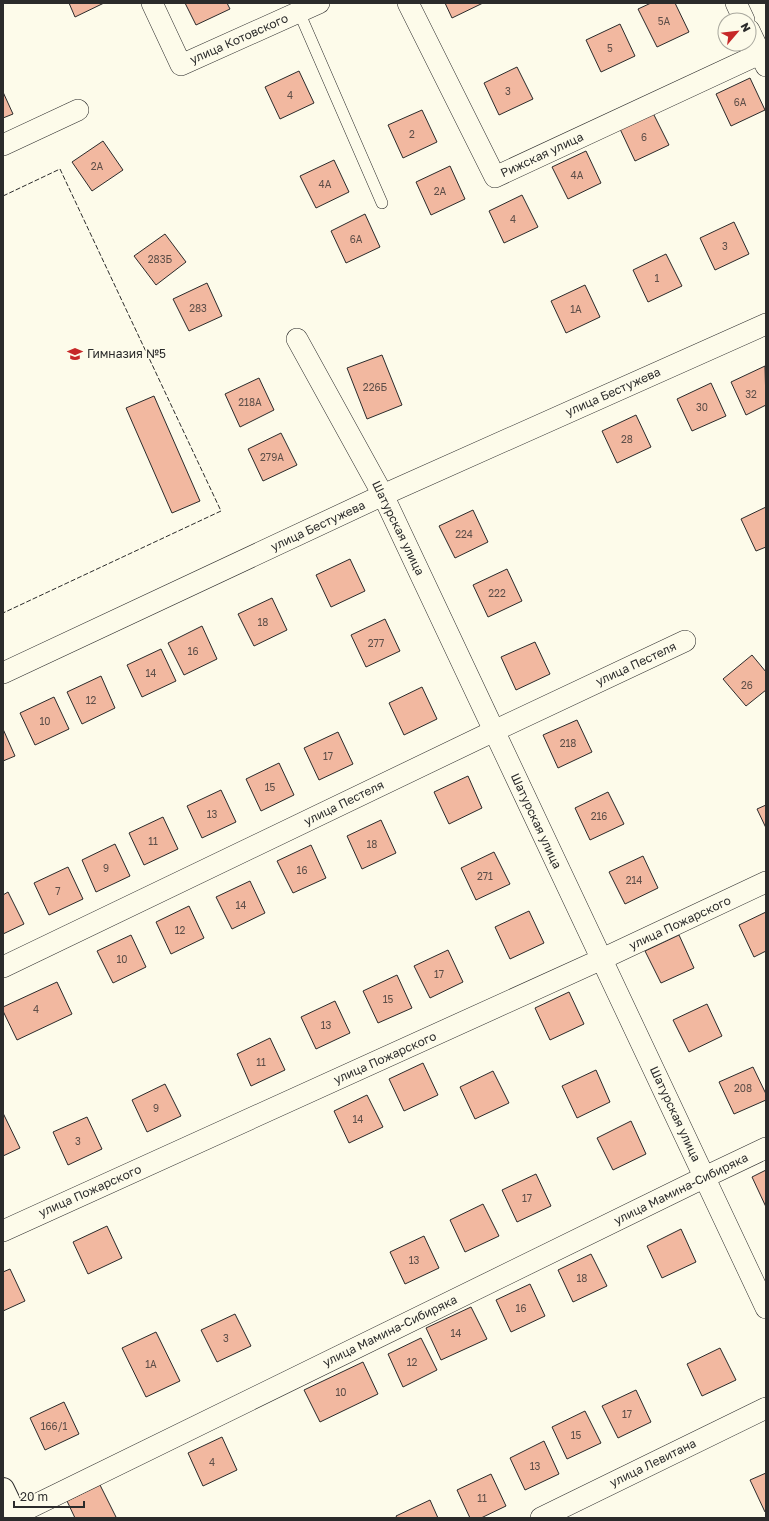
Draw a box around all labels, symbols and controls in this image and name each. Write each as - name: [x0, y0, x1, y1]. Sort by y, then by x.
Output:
- street label: улица Котовского: [187, 10, 290, 67]
- north arrow: [717, 12, 757, 52]
- house number: 5А: [658, 15, 671, 27]
- text: N: [739, 20, 754, 34]
- house number: 5: [607, 42, 613, 54]
- house number: 3: [505, 85, 511, 97]
- house number: 4: [287, 89, 293, 101]
- house number: 6А: [734, 96, 747, 108]
- house number: 2: [409, 128, 415, 140]
- street label: Рижская улица: [498, 129, 586, 180]
- house number: 6: [641, 131, 647, 143]
- house number: 2А: [91, 160, 104, 172]
- house number: 4А: [571, 169, 584, 181]
- house number: 4А: [319, 178, 332, 190]
- house number: 2А: [434, 185, 447, 197]
- house number: 4: [510, 213, 516, 225]
- house number: 6А: [350, 233, 363, 245]
- house number: 3: [722, 240, 728, 252]
- house number: 283Б: [148, 253, 173, 265]
- house number: 1: [655, 272, 660, 284]
- house number: 283: [189, 302, 207, 314]
- house number: 1А: [570, 303, 582, 315]
- school or university icon: Гимназия №5: [66, 345, 84, 363]
- place label: Гимназия №5: [87, 346, 166, 361]
- street label: улица Бестужева: [563, 364, 663, 419]
- house number: 226Б: [363, 381, 387, 393]
- house number: 32: [745, 388, 757, 400]
- house number: 218А: [238, 396, 262, 408]
- house number: 30: [696, 401, 708, 413]
- house number: 28: [621, 433, 633, 445]
- house number: 279А: [260, 451, 284, 463]
- street label: Шатурская улица: [369, 478, 428, 578]
- street label: улица Бестужева: [268, 497, 367, 554]
- house number: 224: [455, 528, 473, 540]
- house number: 222: [488, 587, 506, 599]
- house number: 18: [258, 616, 268, 628]
- house number: 277: [368, 637, 384, 649]
- street label: улица Пестеля: [593, 638, 678, 689]
- house number: 16: [188, 645, 198, 657]
- house number: 14: [146, 667, 156, 679]
- house number: 26: [741, 679, 753, 691]
- house number: 12: [86, 694, 97, 706]
- house number: 10: [39, 715, 51, 727]
- house number: 218: [560, 737, 576, 749]
- house number: 17: [323, 750, 333, 762]
- street label: Шатурская улица: [508, 771, 565, 871]
- street label: улица Пестеля: [301, 777, 386, 828]
- house number: 15: [265, 781, 276, 793]
- house number: 13: [207, 808, 217, 820]
- house number: 216: [591, 810, 607, 822]
- house number: 11: [148, 835, 158, 847]
- house number: 18: [367, 838, 377, 850]
- house number: 9: [103, 862, 109, 874]
- house number: 16: [297, 864, 307, 876]
- house number: 271: [477, 870, 493, 882]
- house number: 214: [626, 874, 642, 886]
- house number: 7: [55, 885, 61, 897]
- street label: улица Пожарского: [626, 892, 733, 953]
- house number: 14: [236, 899, 246, 911]
- house number: 12: [175, 924, 186, 936]
- house number: 10: [116, 953, 128, 965]
- house number: 17: [434, 968, 444, 980]
- house number: 15: [383, 993, 394, 1005]
- house number: 4: [33, 1003, 39, 1015]
- house number: 13: [321, 1019, 331, 1031]
- street label: улица Пожарского: [331, 1028, 438, 1087]
- house number: 11: [256, 1056, 266, 1068]
- street label: Шатурская улица: [647, 1064, 704, 1164]
- house number: 208: [734, 1082, 752, 1094]
- house number: 9: [153, 1102, 159, 1114]
- house number: 14: [353, 1113, 363, 1125]
- house number: 3: [75, 1135, 81, 1147]
- street label: улица Мамина-Сибиряка: [611, 1149, 750, 1228]
- street label: улица Пожарского: [36, 1161, 143, 1220]
- house number: 17: [522, 1192, 532, 1204]
- house number: 13: [409, 1254, 419, 1266]
- house number: 18: [577, 1272, 587, 1284]
- street label: улица Мамина-Сибиряка: [320, 1291, 459, 1370]
- house number: 16: [516, 1302, 526, 1314]
- house number: 14: [451, 1327, 461, 1339]
- house number: 3: [223, 1332, 229, 1344]
- house number: 12: [407, 1356, 418, 1368]
- house number: 1А: [145, 1358, 157, 1370]
- house number: 10: [335, 1386, 347, 1398]
- house number: 17: [622, 1408, 632, 1420]
- house number: 166/1: [41, 1420, 67, 1432]
- house number: 15: [571, 1429, 582, 1441]
- street label: улица Левитана: [607, 1435, 698, 1490]
- house number: 4: [209, 1456, 215, 1468]
- house number: 13: [530, 1460, 540, 1472]
- scale bar: [14, 1483, 84, 1509]
- text: 20 m: [20, 1489, 48, 1504]
- house number: 11: [477, 1492, 487, 1504]

